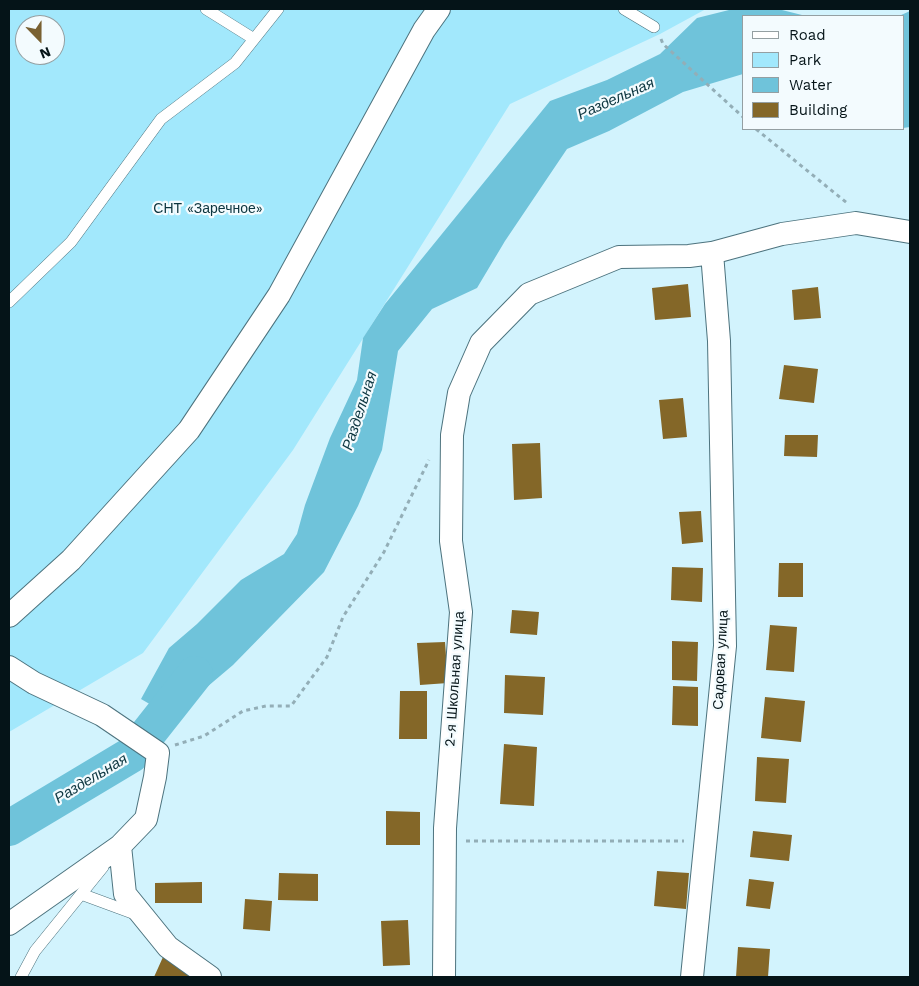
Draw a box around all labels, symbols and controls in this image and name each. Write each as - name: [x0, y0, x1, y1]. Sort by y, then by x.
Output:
- north arrow: [15, 15, 65, 65]
- legend: [742, 15, 904, 130]
- text: Road: [789, 26, 826, 44]
- text: N: [37, 44, 53, 62]
- text: Park: [789, 51, 821, 69]
- water label: Раздельная: [575, 74, 657, 124]
- text: Water: [789, 76, 832, 94]
- text: Building: [789, 101, 847, 119]
- park label: СНТ «Заречное»: [153, 201, 263, 217]
- water label: Раздельная: [339, 369, 381, 453]
- street label: Садовая улица: [710, 610, 732, 710]
- street label: 2-я Школьная улица: [442, 611, 468, 747]
- water label: Раздельная: [51, 750, 131, 808]

